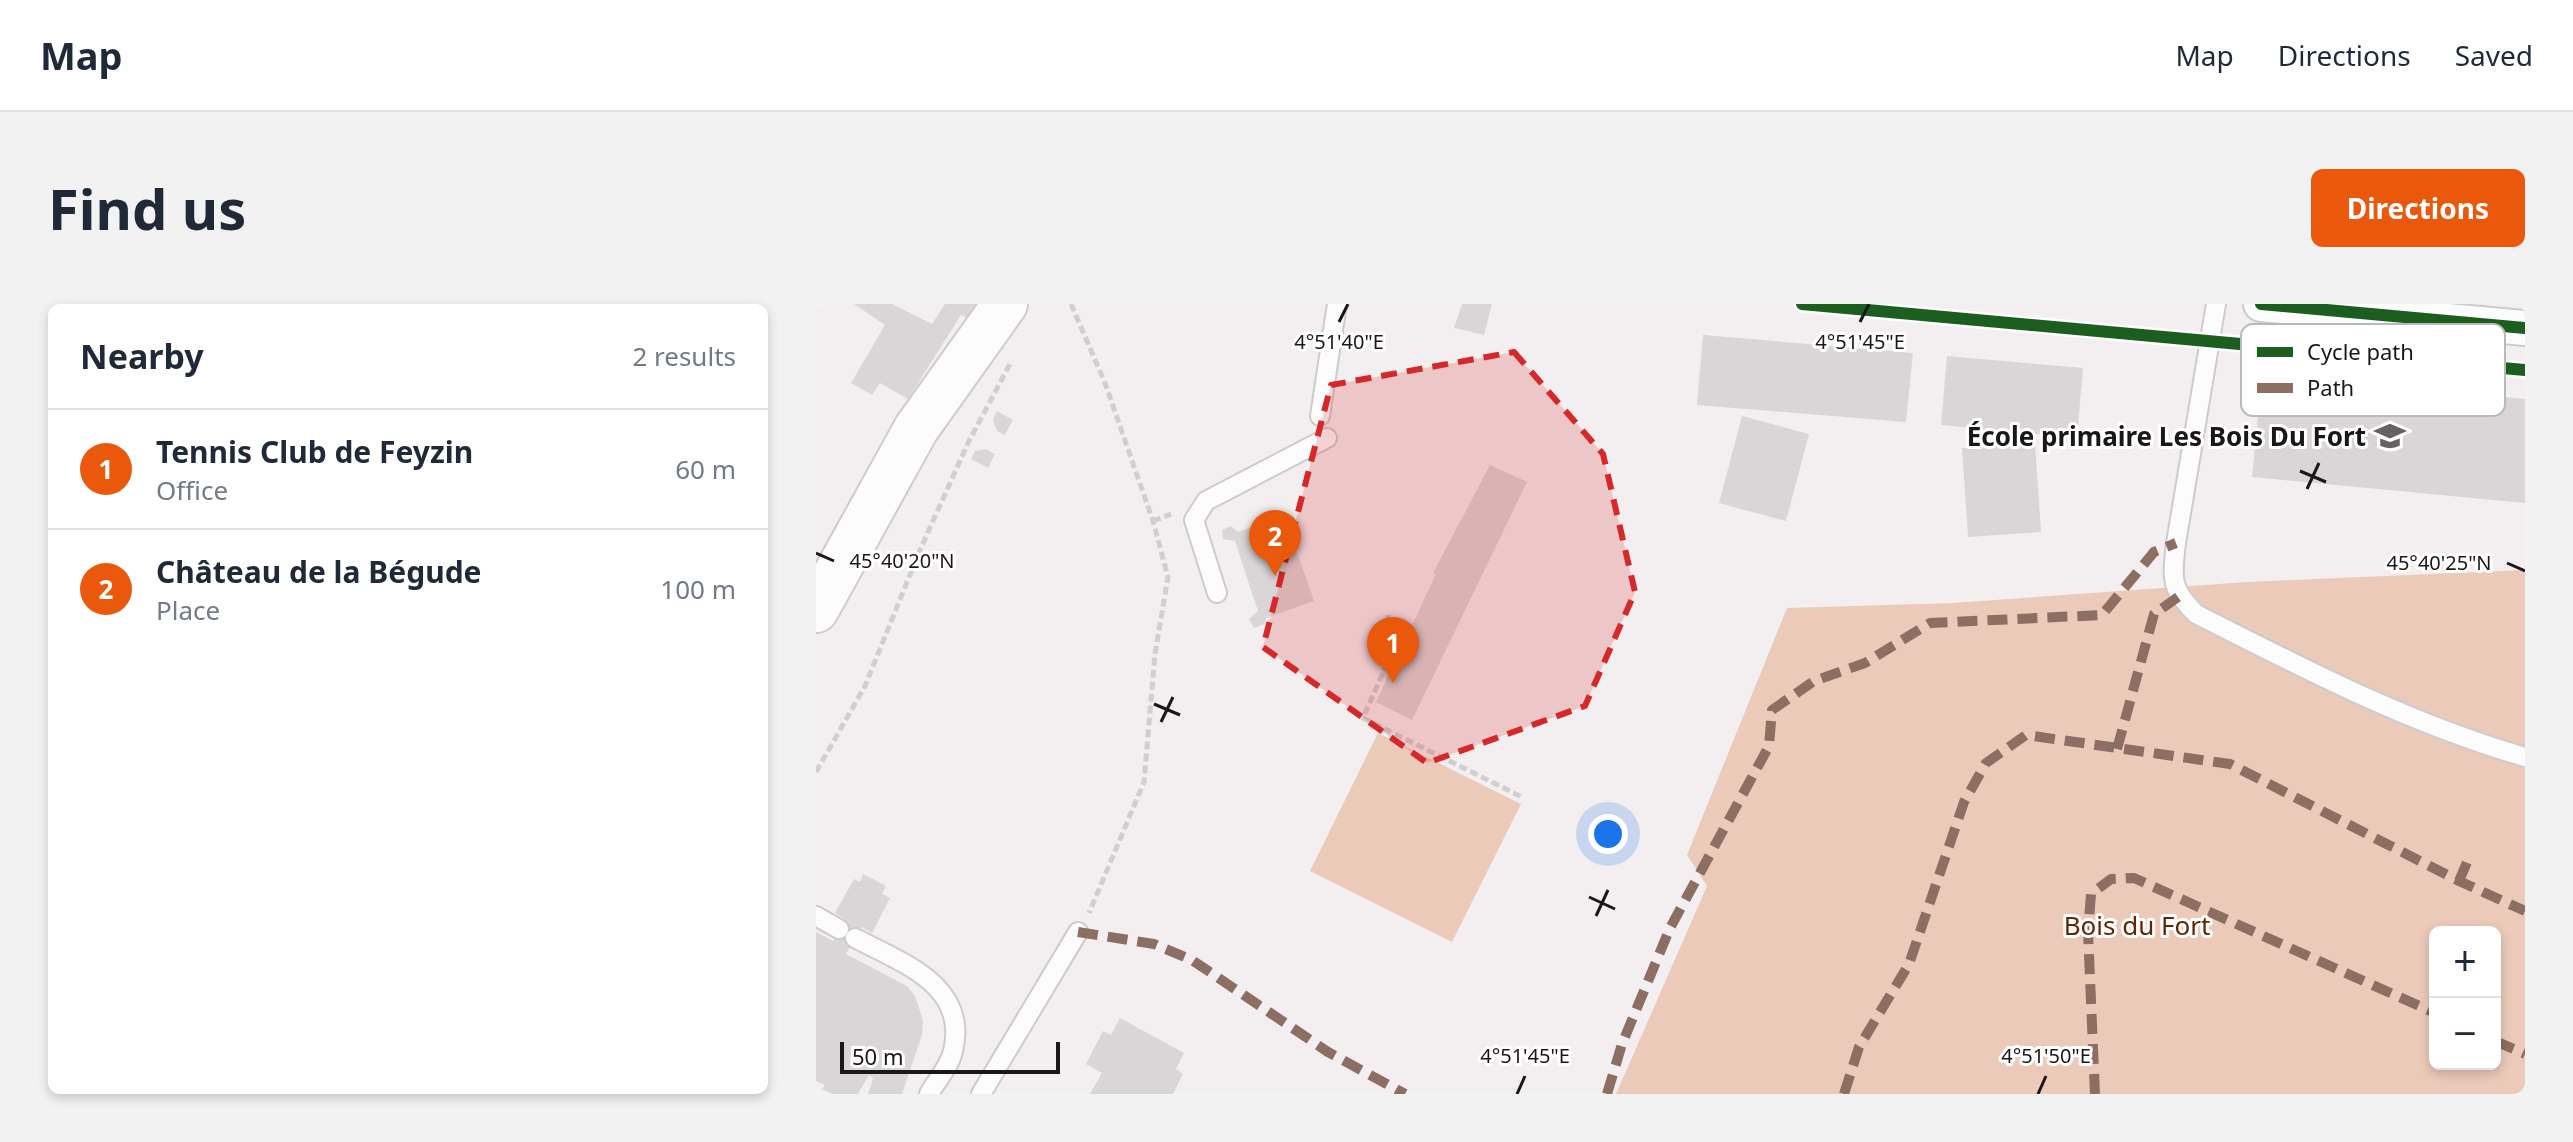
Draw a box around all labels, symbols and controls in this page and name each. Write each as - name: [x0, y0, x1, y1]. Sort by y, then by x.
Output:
- text: Map: [40, 29, 123, 81]
- text: Map: [2175, 36, 2234, 74]
- text: Directions: [2278, 36, 2411, 74]
- text: Saved: [2455, 36, 2533, 74]
- button: Directions: [2311, 169, 2525, 247]
- text: Find us: [48, 170, 246, 246]
- legend: [2241, 324, 2505, 416]
- text: 4°51'40"E: [1294, 328, 1384, 355]
- text: 4°51'45"E: [1815, 328, 1905, 355]
- text: Nearby: [80, 333, 204, 379]
- text: Cycle path: [2307, 336, 2414, 366]
- text: 2 results: [632, 338, 736, 374]
- text: Path: [2307, 372, 2354, 402]
- place label: École primaire Les Bois Du Fort: [1967, 418, 2366, 454]
- school or university icon: École primaire Les Bois Du Fort: [2373, 419, 2407, 453]
- text: Tennis Club de Feyzin: [156, 431, 473, 472]
- text: 1: [99, 451, 113, 487]
- text: 60 m: [675, 451, 736, 487]
- text: Office: [156, 472, 228, 508]
- pin: 2: [1249, 510, 1301, 576]
- text: 45°40'20"N: [849, 547, 955, 574]
- text: 45°40'25"N: [2386, 549, 2492, 576]
- text: Château de la Bégude: [156, 551, 482, 592]
- text: 2: [99, 571, 113, 607]
- text: 100 m: [660, 571, 736, 607]
- text: Place: [156, 592, 220, 628]
- pin: 1: [1367, 617, 1419, 683]
- your location: [1588, 814, 1628, 854]
- park label: Bois du Fort: [2064, 907, 2210, 943]
- map controls: [2429, 926, 2501, 1070]
- button: +: [2429, 926, 2501, 998]
- button: −: [2429, 998, 2501, 1070]
- scale bar: [840, 1038, 1060, 1074]
- text: 50 m: [852, 1041, 903, 1071]
- text: 4°51'45"E: [1480, 1042, 1570, 1069]
- text: 4°51'50"E: [2001, 1042, 2091, 1069]

